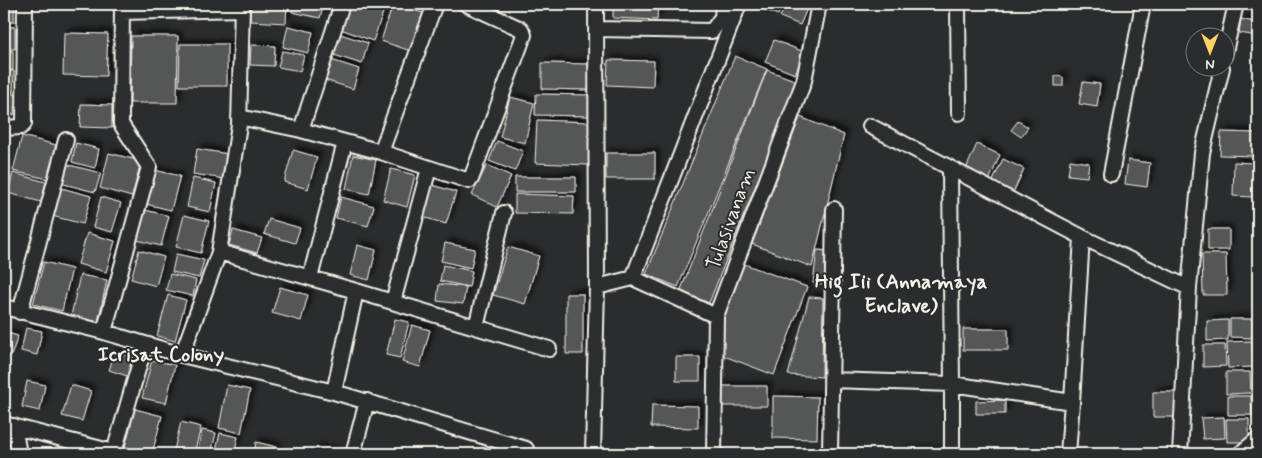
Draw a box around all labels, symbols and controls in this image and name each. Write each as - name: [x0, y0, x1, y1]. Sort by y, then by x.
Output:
- north arrow: [1184, 28, 1234, 78]
- text: N: [1205, 55, 1215, 73]
- street label: Tulasivanam: [700, 164, 762, 274]
- district label: Hig Iii (Annamaya Enclave): [815, 268, 988, 320]
- district label: Icrisat Colony: [98, 341, 225, 369]

